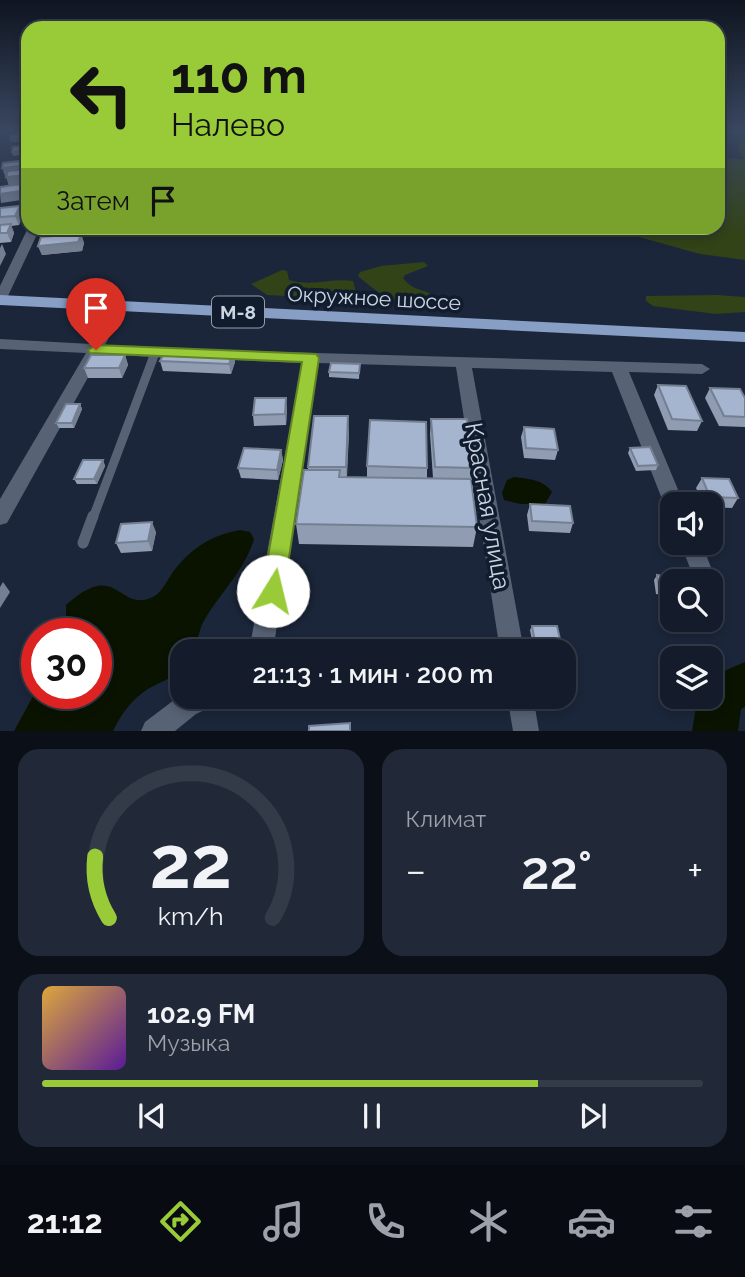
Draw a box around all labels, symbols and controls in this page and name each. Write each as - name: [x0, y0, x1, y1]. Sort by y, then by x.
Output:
- text: 110 m: [171, 47, 307, 104]
- icon: left: [56, 49, 147, 140]
- text: Налево: [171, 106, 285, 143]
- icon: arrive: [144, 182, 182, 220]
- text: Затем: [56, 186, 130, 216]
- pin: [66, 278, 126, 350]
- street label: Окружное шоссе: [286, 281, 462, 315]
- icon: arrive: [77, 289, 115, 327]
- road number: М-8: [212, 296, 264, 328]
- street label: Красная улица: [459, 420, 517, 592]
- map controls: [660, 492, 723, 709]
- button: sound: [660, 492, 723, 555]
- position arrow: [236, 554, 310, 628]
- button: search: [660, 569, 723, 632]
- speed limit sign: 30: [21, 618, 112, 709]
- button: layers: [660, 646, 723, 709]
- text: 21:13 · 1 мин · 200 m: [253, 659, 493, 689]
- text: Климат: [406, 805, 486, 832]
- text: 22: [150, 821, 232, 906]
- text: 22°: [521, 840, 592, 901]
- text: −: [406, 848, 426, 893]
- text: +: [687, 848, 703, 893]
- text: km/h: [158, 901, 224, 931]
- text: 102.9 FM: [147, 999, 255, 1029]
- text: Музыка: [147, 1029, 230, 1056]
- icon: previous: [133, 1097, 171, 1135]
- icon: pause: [353, 1097, 391, 1135]
- icon: next: [574, 1097, 612, 1135]
- icon: directions: [156, 1197, 205, 1246]
- icon: music: [259, 1197, 308, 1246]
- icon: phone: [361, 1197, 410, 1246]
- icon: climate: [464, 1197, 513, 1246]
- icon: car: [567, 1197, 616, 1246]
- icon: filters: [669, 1197, 718, 1246]
- text: 21:12: [27, 1203, 102, 1240]

